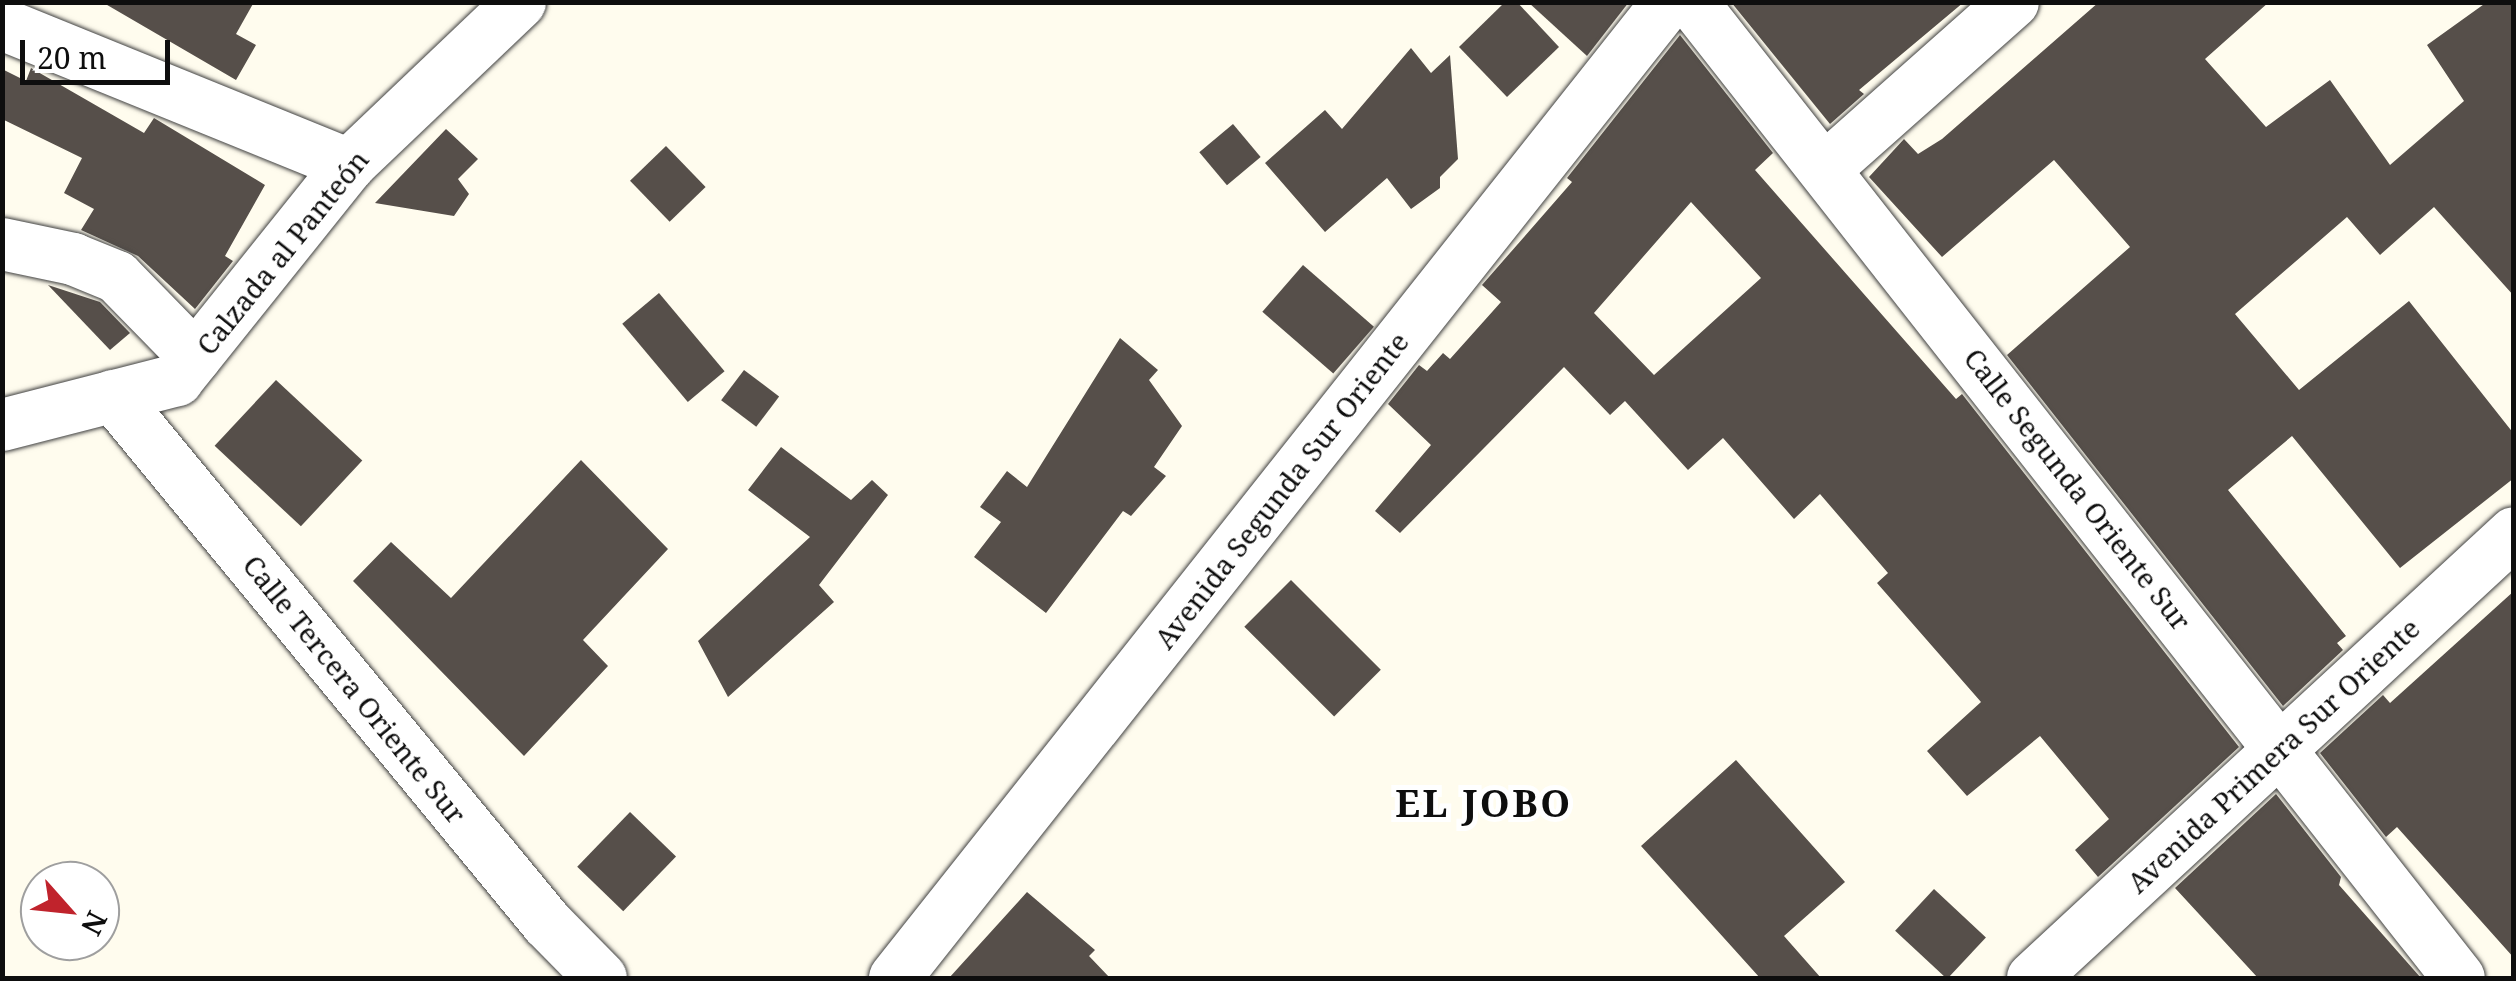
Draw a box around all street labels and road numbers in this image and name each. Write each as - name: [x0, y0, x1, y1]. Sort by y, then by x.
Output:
- street label: Calzada al Panteón: [189, 143, 375, 361]
- street label: Avenida Segunda Sur Oriente: [1147, 325, 1415, 655]
- street label: Calle Segunda Oriente Sur: [1958, 341, 2198, 637]
- street label: Calle Tercera Oriente Sur: [236, 548, 474, 830]
- street label: Avenida Primera Sur Oriente: [2120, 611, 2426, 899]

